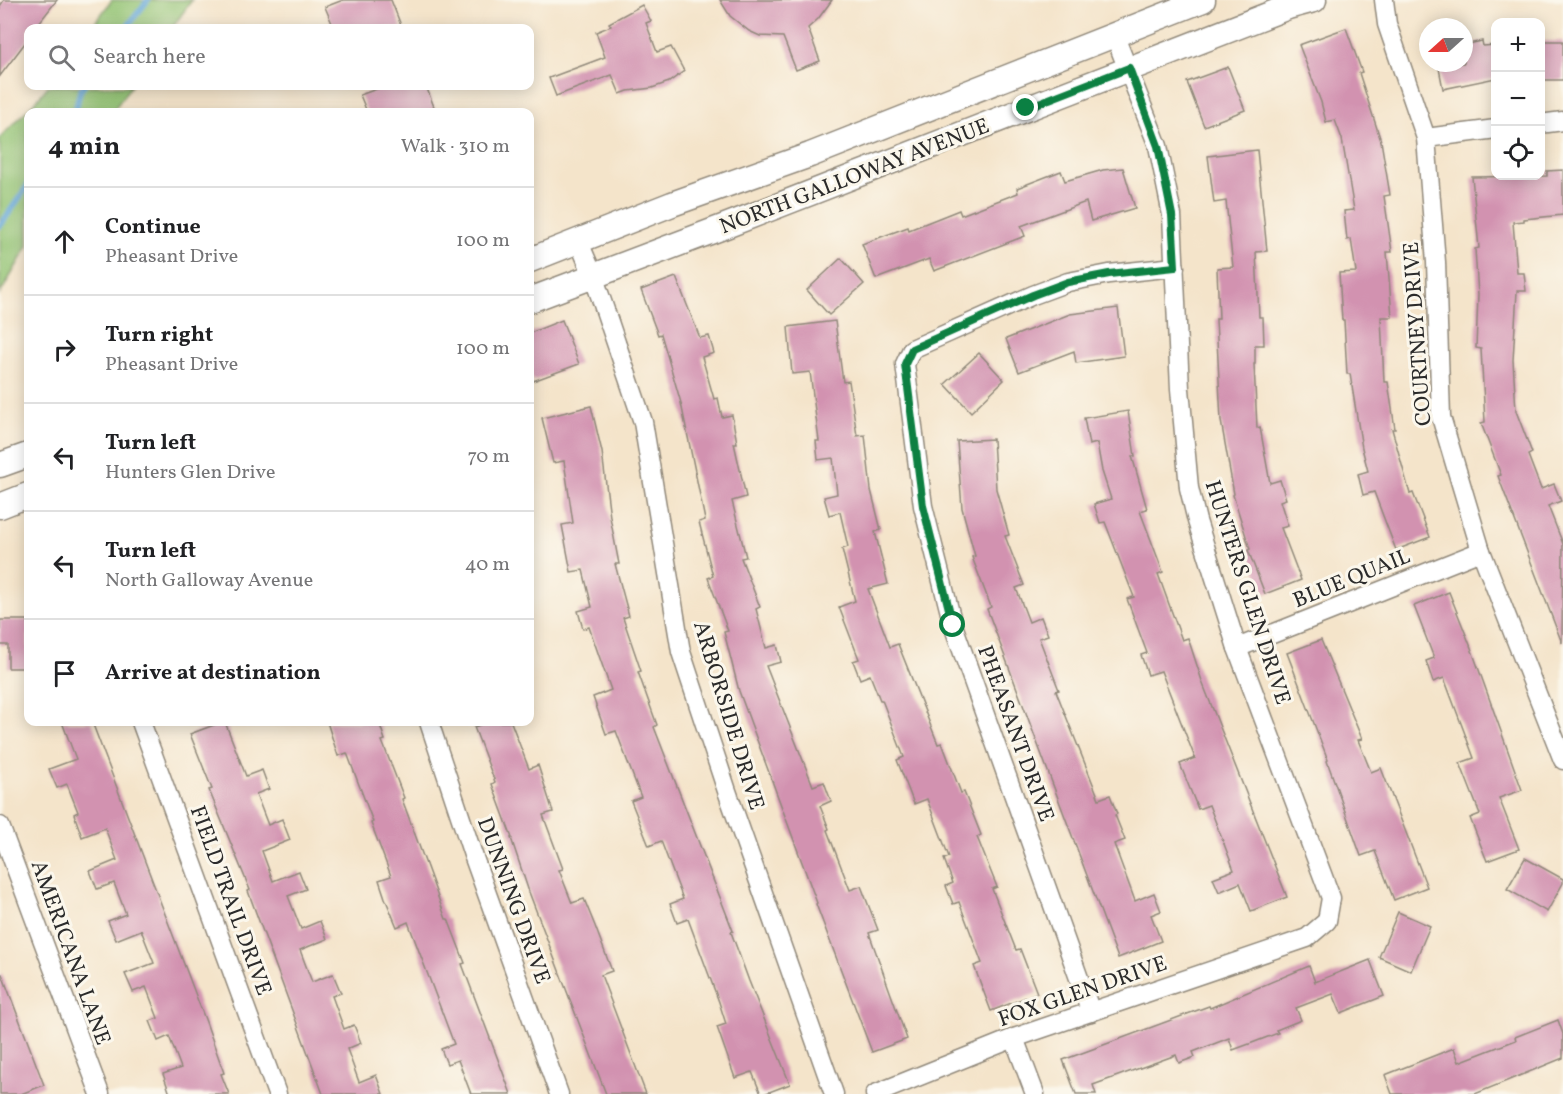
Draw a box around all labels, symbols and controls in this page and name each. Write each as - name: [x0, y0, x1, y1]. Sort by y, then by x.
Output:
- north arrow: [1419, 18, 1473, 72]
- map controls: [1491, 18, 1545, 180]
- button: +: [1491, 18, 1545, 72]
- search box: [24, 24, 534, 90]
- icon: search: [45, 41, 78, 74]
- text: Search here: [93, 42, 206, 73]
- button: −: [1491, 72, 1545, 126]
- route end: [1012, 94, 1038, 120]
- street label: NORTH GALLOWAY AVENUE: [716, 112, 994, 243]
- button: locate: [1491, 126, 1545, 180]
- text: 4 min: [48, 129, 120, 165]
- text: Walk · 310 m: [401, 133, 510, 161]
- text: Continue: [105, 212, 201, 243]
- icon: ahead: [48, 225, 81, 258]
- text: 100 m: [456, 227, 510, 255]
- street label: COURTNEY DRIVE: [1397, 241, 1440, 427]
- text: Pheasant Drive: [105, 243, 238, 271]
- text: Turn right: [105, 320, 213, 351]
- icon: right: [48, 333, 81, 366]
- text: 100 m: [456, 335, 510, 363]
- text: Pheasant Drive: [105, 351, 238, 379]
- text: Turn left: [105, 428, 196, 459]
- icon: left: [48, 441, 81, 474]
- text: 70 m: [467, 443, 510, 471]
- text: Hunters Glen Drive: [105, 459, 275, 487]
- street label: HUNTERS GLEN DRIVE: [1196, 477, 1298, 709]
- text: Turn left: [105, 536, 196, 567]
- street label: BLUE QUAIL: [1289, 542, 1415, 617]
- icon: left: [48, 549, 81, 582]
- text: 40 m: [465, 551, 510, 579]
- text: North Galloway Avenue: [105, 567, 313, 595]
- route start: [939, 611, 965, 637]
- street label: ARBORSIDE DRIVE: [684, 617, 771, 814]
- street label: PHEASANT DRIVE: [968, 641, 1061, 826]
- icon: arrive: [48, 657, 81, 690]
- text: Arrive at destination: [105, 658, 321, 689]
- street label: FIELD TRAIL DRIVE: [181, 802, 278, 1000]
- street label: DUNNING DRIVE: [468, 813, 557, 989]
- street label: AMERICANA LANE: [22, 856, 117, 1050]
- street label: FOX GLEN DRIVE: [994, 949, 1172, 1036]

